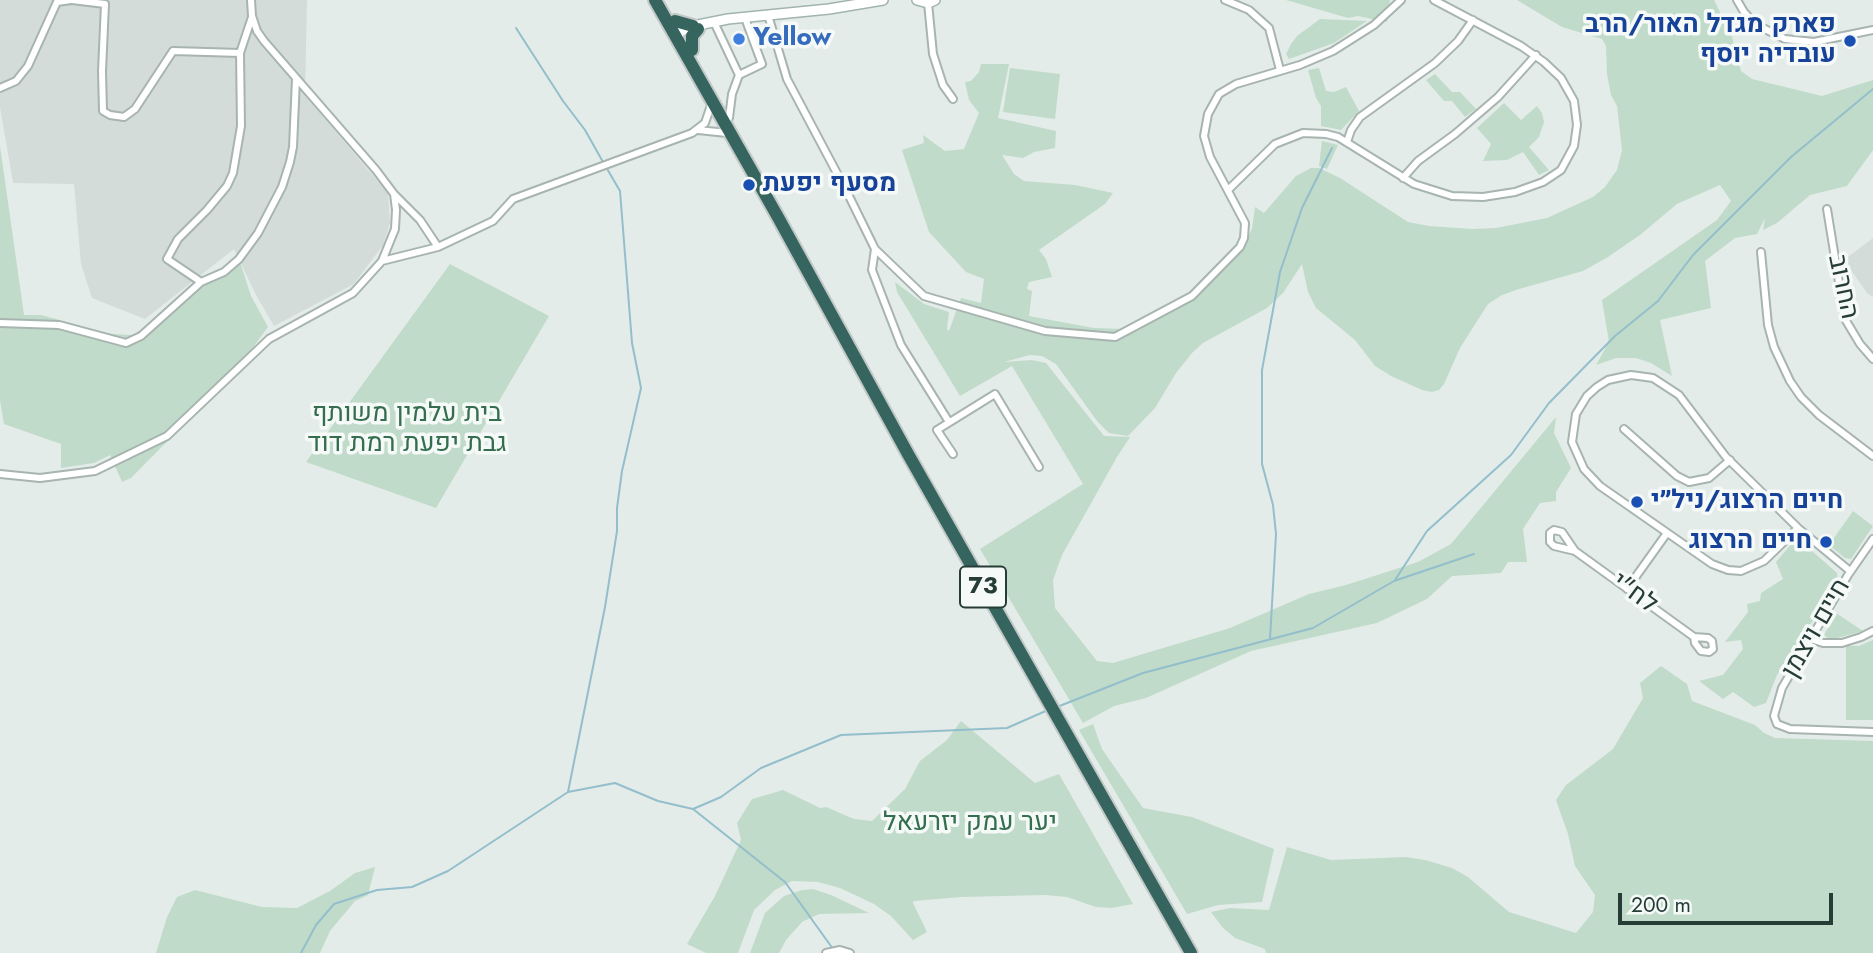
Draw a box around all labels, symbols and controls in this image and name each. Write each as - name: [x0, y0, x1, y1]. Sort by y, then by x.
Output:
- place label: פארק מגדל האור/הרב עובדיה יוסף: [1585, 10, 1836, 72]
- place label: Yellow: [753, 23, 831, 55]
- marker: Yellow: [731, 31, 747, 47]
- marker: פארק מגדל האור/הרב עובדיה יוסף: [1842, 33, 1858, 49]
- place label: מסעף יפעת: [763, 169, 896, 201]
- marker: מסעף יפעת: [741, 177, 757, 193]
- street label: החרוב: [1820, 252, 1864, 322]
- park label: בית עלמין משותף גבת יפעת רמת דוד: [307, 399, 507, 460]
- place label: חיים הרצוג/ניל״י: [1651, 486, 1843, 518]
- marker: חיים הרצוג/ניל״י: [1629, 494, 1645, 510]
- place label: חיים הרצוג: [1689, 526, 1812, 558]
- marker: חיים הרצוג: [1818, 534, 1834, 550]
- road number: 73: [960, 566, 1006, 608]
- street label: לח"י: [1605, 567, 1663, 621]
- street label: חיים ויצמן: [1776, 574, 1858, 684]
- park label: יער עמק יזרעאל: [883, 808, 1057, 840]
- scale bar: [1621, 880, 1836, 924]
- text: 200 m: [1631, 890, 1691, 920]

